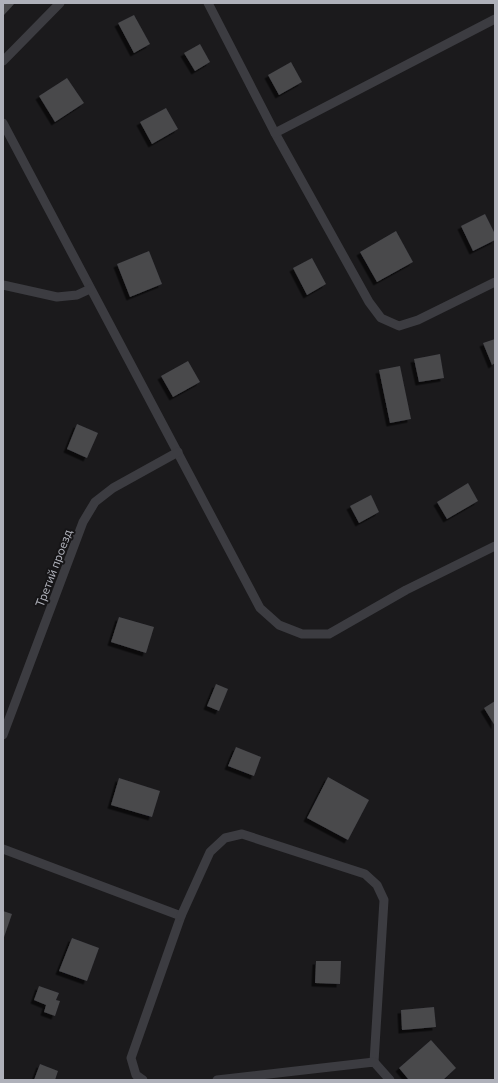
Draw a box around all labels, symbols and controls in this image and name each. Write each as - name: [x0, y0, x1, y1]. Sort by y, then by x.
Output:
- street label: Третий проезд: [32, 527, 74, 609]

